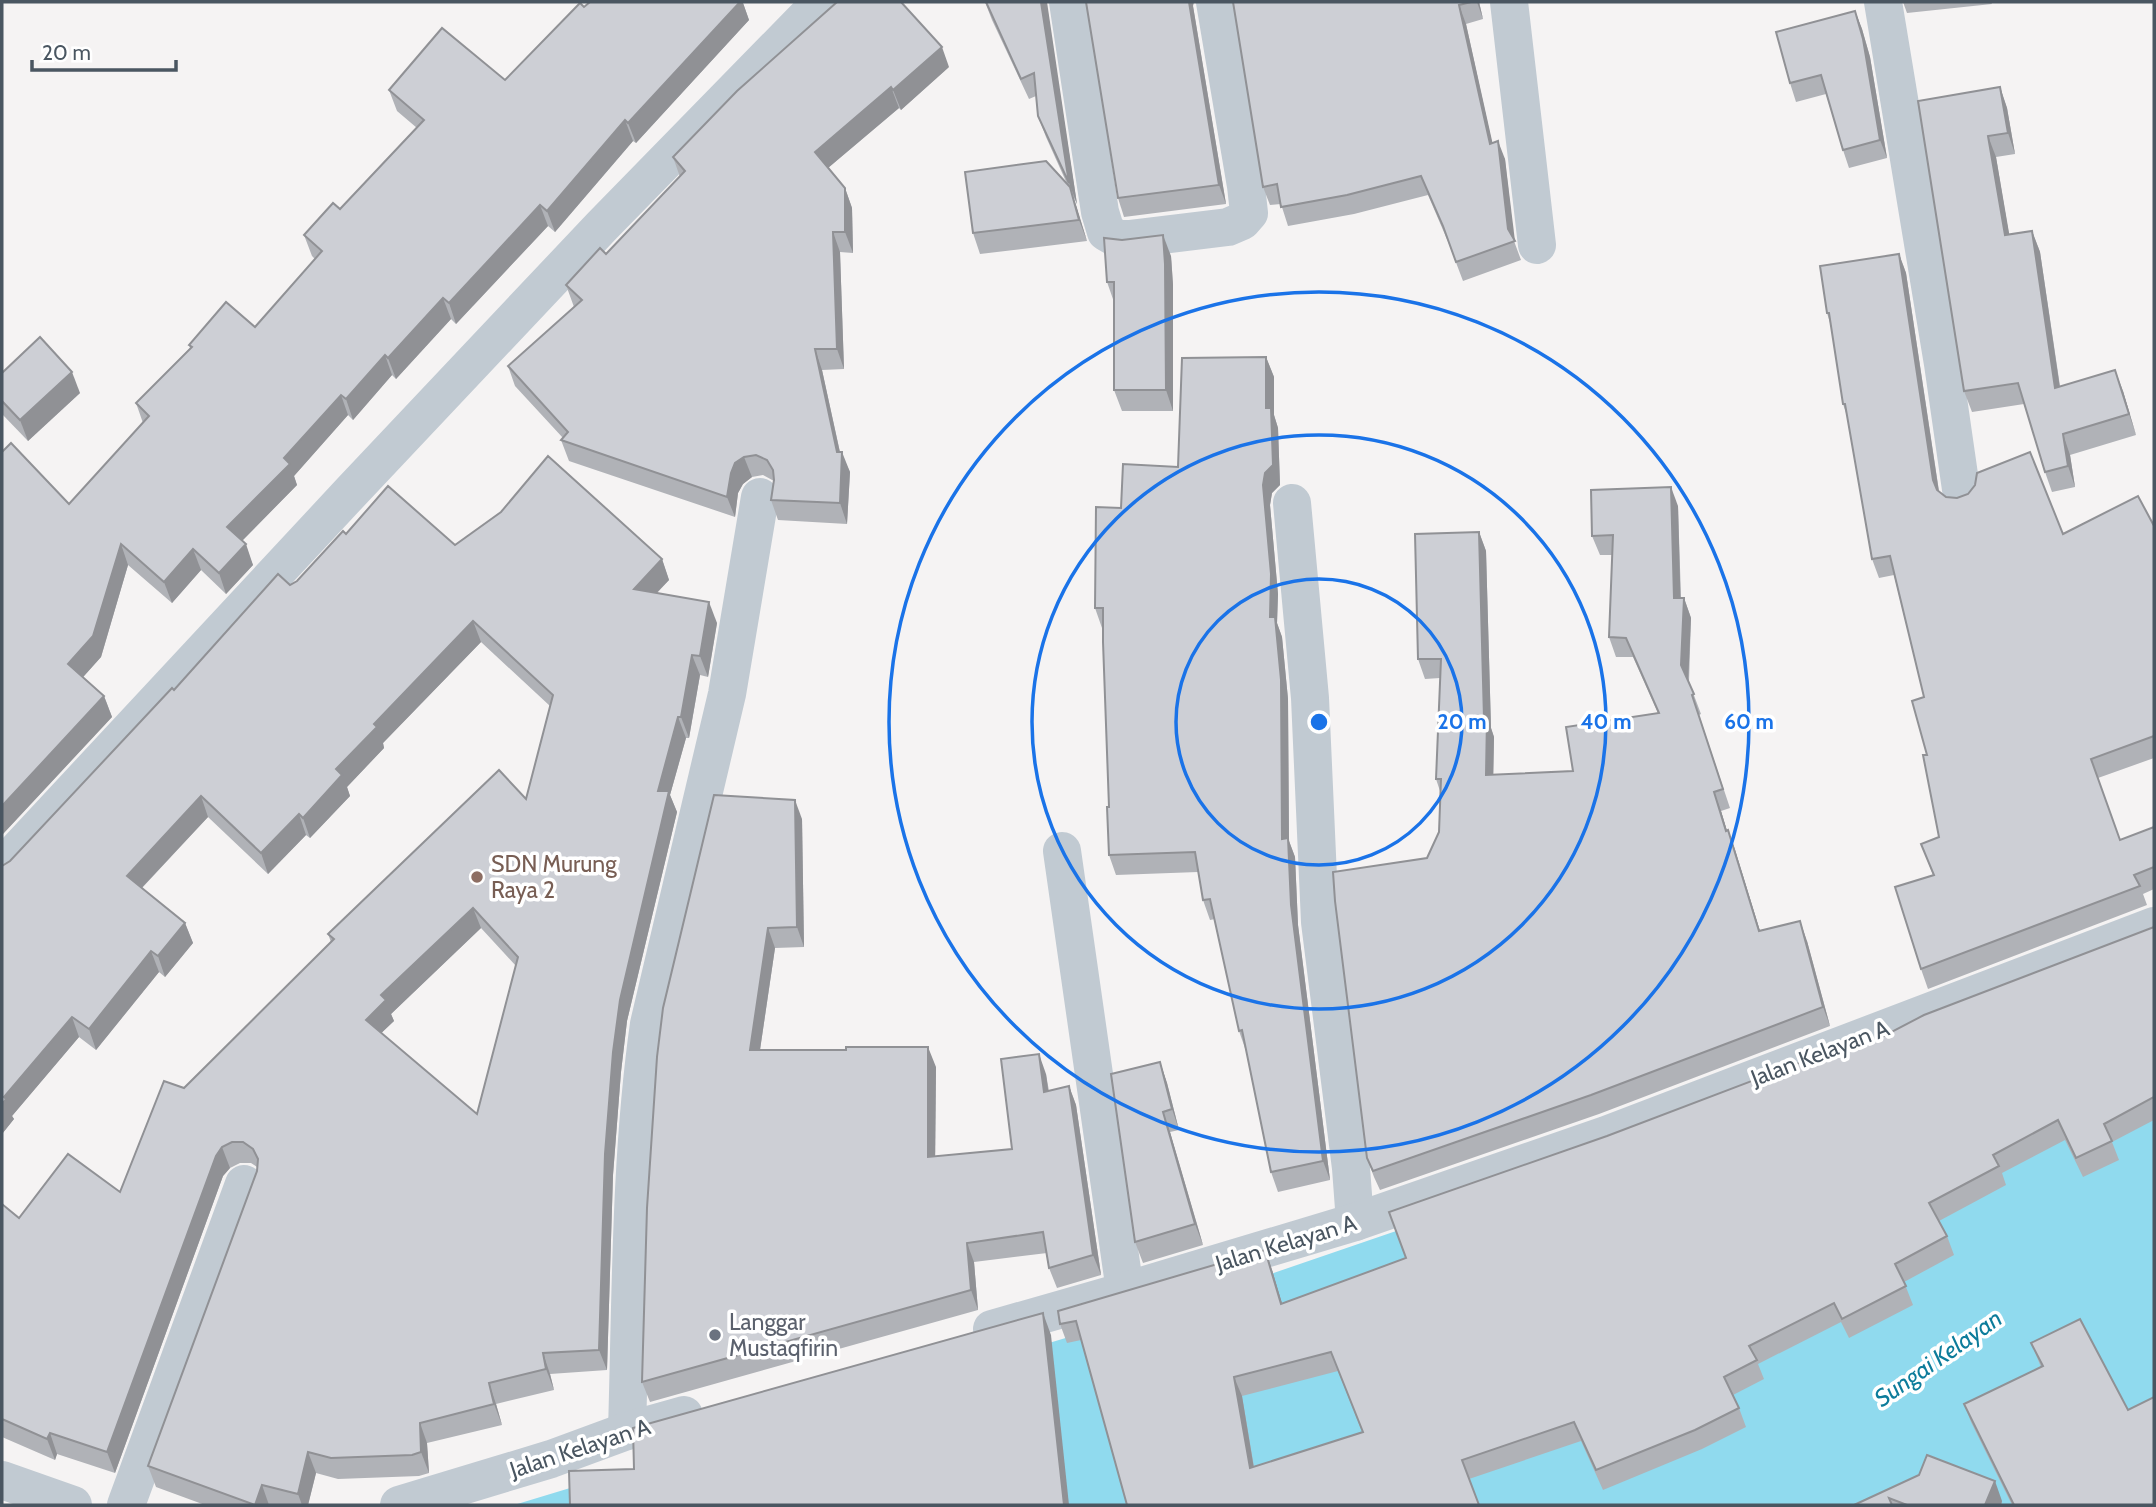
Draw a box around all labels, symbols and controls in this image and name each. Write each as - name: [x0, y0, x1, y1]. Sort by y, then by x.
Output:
- scale bar: [32, 28, 175, 72]
- text: 20 m: [42, 40, 91, 65]
- text: 20 m: [1438, 709, 1486, 734]
- text: 40 m: [1581, 709, 1631, 734]
- text: 60 m: [1724, 709, 1774, 734]
- centre of rings: [1307, 710, 1331, 734]
- place label: SDN Murung Raya 2: [491, 850, 617, 904]
- marker: SDN Murung Raya 2: [469, 869, 485, 885]
- street label: Jalan Kelayan A: [1746, 1014, 1893, 1093]
- street label: Jalan Kelayan A: [1211, 1208, 1360, 1278]
- water label: Sungai Kelayan: [1869, 1303, 2007, 1413]
- place label: Langgar Mustaqfirin: [729, 1308, 838, 1362]
- marker: Langgar Mustaqfirin: [707, 1327, 723, 1343]
- street label: Jalan Kelayan A: [505, 1412, 654, 1484]

